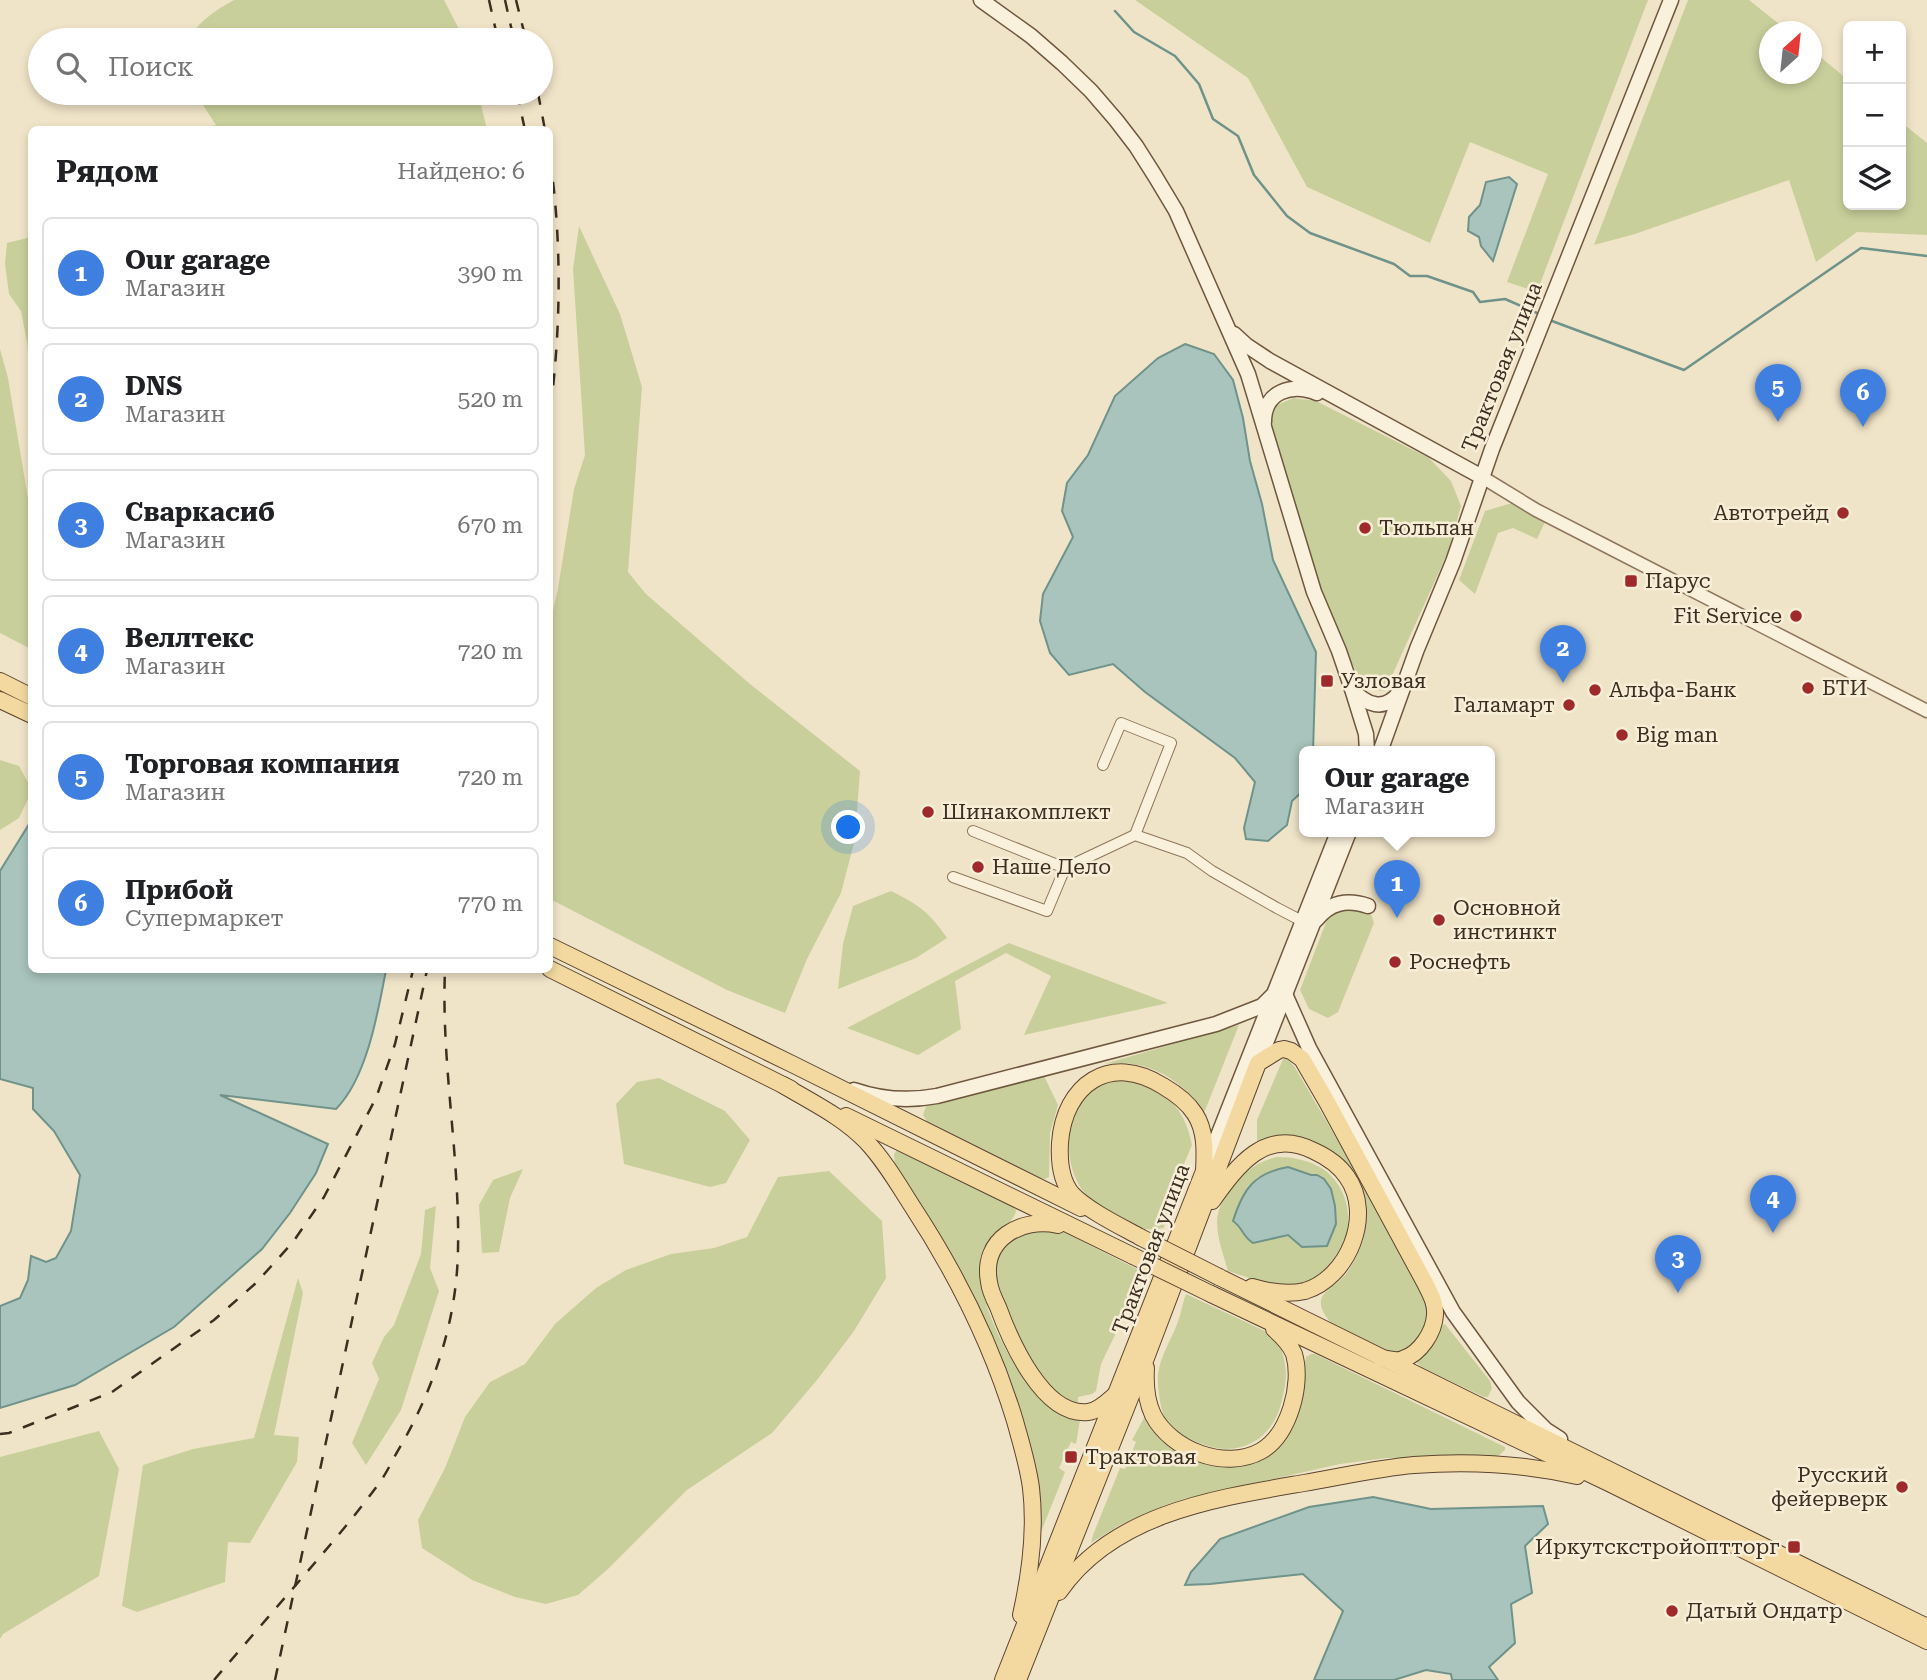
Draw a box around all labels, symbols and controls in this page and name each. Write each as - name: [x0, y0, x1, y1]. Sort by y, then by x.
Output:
- north arrow: [1759, 21, 1822, 84]
- map controls: [1843, 21, 1906, 210]
- button: +: [1843, 21, 1906, 84]
- search box: [28, 28, 553, 105]
- icon: search: [52, 48, 90, 86]
- text: Поиск: [108, 52, 194, 82]
- button: −: [1843, 84, 1906, 147]
- button: layers: [1843, 147, 1906, 210]
- text: Рядом: [56, 154, 158, 189]
- text: Найдено: 6: [397, 158, 525, 185]
- text: Our garage: [125, 245, 270, 275]
- text: 1: [75, 260, 87, 287]
- text: 390 m: [458, 260, 523, 287]
- text: Магазин: [125, 275, 225, 302]
- street label: Трактовая улица: [1457, 278, 1547, 455]
- pin: 5: [1755, 364, 1801, 422]
- pin: 6: [1840, 369, 1886, 427]
- text: DNS: [125, 371, 182, 401]
- text: 2: [75, 386, 87, 413]
- text: 520 m: [458, 386, 523, 413]
- text: Магазин: [125, 401, 225, 428]
- text: Сваркаcиб: [125, 497, 275, 527]
- place label: Автотрейд: [1714, 501, 1829, 525]
- marker: Автотрейд: [1835, 505, 1851, 521]
- text: 3: [75, 512, 87, 539]
- text: 670 m: [458, 512, 523, 539]
- place label: Тюльпан: [1379, 516, 1474, 540]
- marker: Тюльпан: [1357, 520, 1373, 536]
- text: Магазин: [125, 527, 225, 554]
- place label: Парус: [1645, 569, 1711, 593]
- marker: Парус: [1623, 573, 1639, 589]
- place label: Fit Service: [1673, 604, 1782, 628]
- marker: Fit Service: [1788, 608, 1804, 624]
- text: Веллтекс: [125, 623, 254, 653]
- pin: 2: [1540, 625, 1586, 683]
- text: 4: [75, 638, 87, 665]
- text: 720 m: [458, 638, 523, 665]
- text: Магазин: [125, 653, 225, 680]
- place label: Узловая: [1341, 669, 1426, 693]
- marker: Узловая: [1319, 673, 1335, 689]
- place label: БТИ: [1822, 676, 1867, 700]
- place label: Альфа-Банк: [1609, 678, 1737, 702]
- marker: БТИ: [1800, 680, 1816, 696]
- marker: Альфа-Банк: [1587, 682, 1603, 698]
- place label: Галамарт: [1454, 693, 1555, 717]
- marker: Галамарт: [1561, 697, 1577, 713]
- place label: Big man: [1636, 723, 1719, 747]
- marker: Big man: [1614, 727, 1630, 743]
- popup: [1299, 746, 1495, 837]
- text: Торговая компания: [125, 749, 400, 779]
- text: Our garage: [1324, 763, 1470, 793]
- text: 5: [75, 764, 87, 791]
- text: 720 m: [458, 764, 523, 791]
- text: Магазин: [125, 779, 225, 806]
- text: Магазин: [1324, 793, 1425, 820]
- place label: Шинакомплект: [942, 800, 1111, 824]
- marker: Шинакомплект: [920, 804, 936, 820]
- your location: [831, 810, 865, 844]
- place label: Наше Дело: [992, 855, 1111, 879]
- marker: Наше Дело: [970, 859, 986, 875]
- pin: 1: [1374, 860, 1420, 918]
- text: Прибой: [125, 875, 233, 905]
- text: 6: [75, 890, 87, 917]
- text: 770 m: [458, 890, 523, 917]
- place label: Основной инстинкт: [1453, 896, 1561, 944]
- text: Супермаркет: [125, 905, 283, 932]
- marker: Основной инстинкт: [1431, 912, 1447, 928]
- place label: Роснефть: [1409, 950, 1510, 974]
- marker: Роснефть: [1387, 954, 1403, 970]
- street label: Трактовая улица: [1107, 1160, 1195, 1338]
- pin: 4: [1750, 1175, 1796, 1233]
- pin: 3: [1655, 1235, 1701, 1293]
- place label: Трактовая: [1085, 1445, 1196, 1469]
- marker: Трактовая: [1063, 1449, 1079, 1465]
- place label: Русский фейерверк: [1771, 1463, 1888, 1511]
- marker: Русский фейерверк: [1894, 1479, 1910, 1495]
- place label: Иркутскстройоптторг: [1535, 1535, 1780, 1559]
- marker: Иркутскстройоптторг: [1786, 1539, 1802, 1555]
- place label: Датый Ондатр: [1686, 1599, 1843, 1623]
- marker: Датый Ондатр: [1664, 1603, 1680, 1619]

